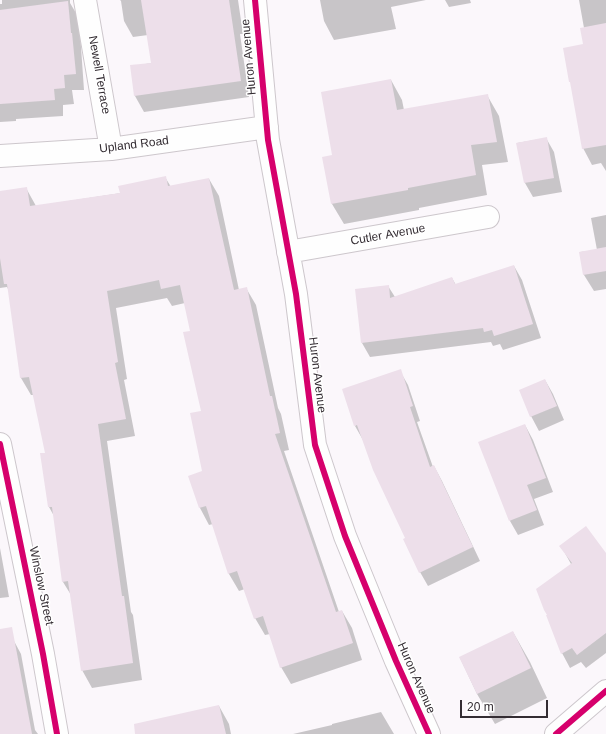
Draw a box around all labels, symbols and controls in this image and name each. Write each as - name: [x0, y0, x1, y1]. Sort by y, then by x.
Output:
- street label: Huron Avenue: [238, 18, 260, 96]
- street label: Newell Terrace: [85, 35, 113, 115]
- street label: Upland Road: [98, 134, 170, 156]
- street label: Cutler Avenue: [349, 221, 427, 249]
- street label: Huron Avenue: [305, 336, 329, 414]
- street label: Winslow Street: [26, 545, 56, 627]
- street label: Huron Avenue: [394, 640, 438, 716]
- scale bar: [462, 692, 550, 718]
- text: 20 m: [467, 700, 494, 714]

